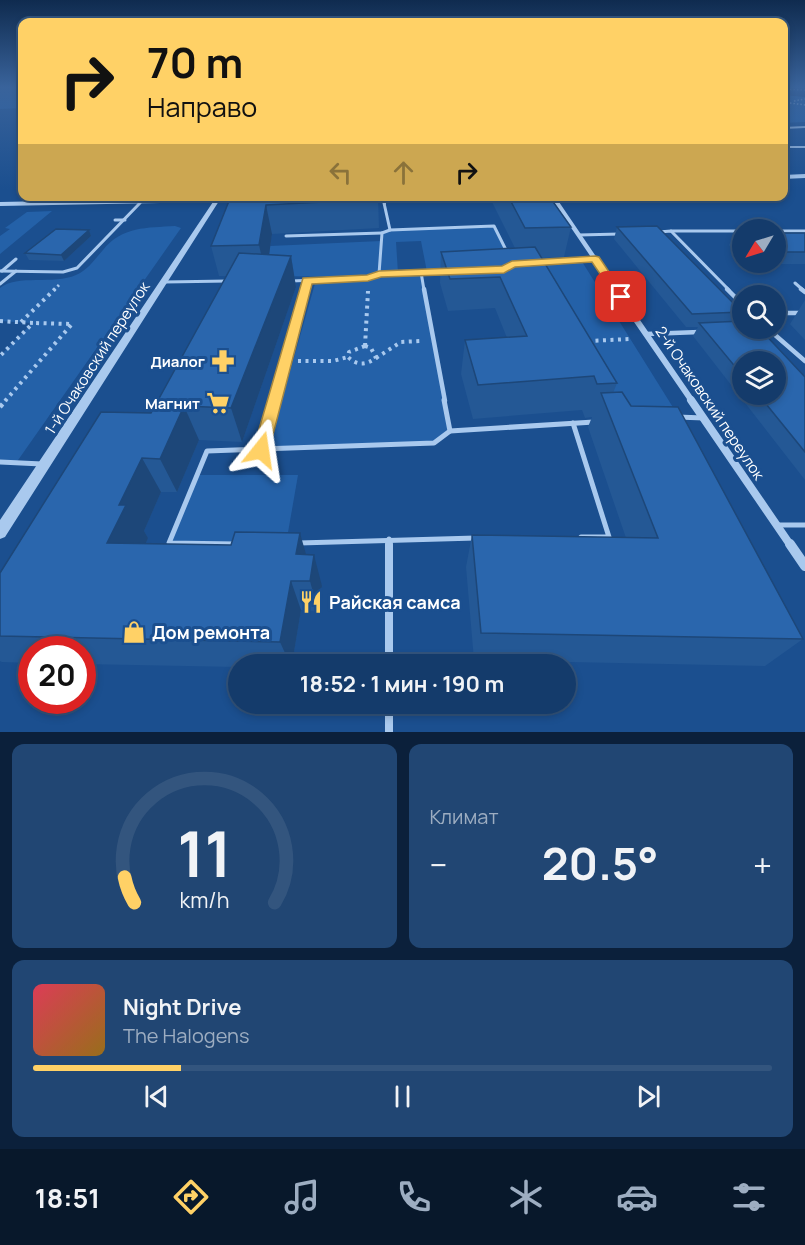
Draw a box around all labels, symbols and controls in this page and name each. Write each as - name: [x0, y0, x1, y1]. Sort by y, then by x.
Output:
- text: 70 m: [147, 33, 243, 91]
- icon: right: [48, 42, 126, 120]
- text: Направо: [147, 88, 257, 125]
- icon: left: [324, 156, 357, 189]
- icon: ahead: [387, 156, 420, 189]
- icon: right: [450, 156, 483, 189]
- north arrow: [732, 219, 786, 273]
- map controls: [732, 219, 786, 405]
- pin: [595, 271, 646, 322]
- street label: 1-й Очаковский переулок: [40, 277, 155, 439]
- icon: arrive: [604, 280, 637, 313]
- button: search: [732, 285, 786, 339]
- street label: 2-й Очаковский переулок: [651, 322, 770, 484]
- pharmacy icon: Диалог: [210, 348, 236, 374]
- place label: Диалог: [150, 351, 205, 372]
- button: layers: [732, 351, 786, 405]
- supermarket icon: Магнит: [205, 390, 231, 416]
- place label: Магнит: [145, 393, 200, 414]
- position arrow: [229, 418, 293, 482]
- restaurant icon: Райская самса: [298, 589, 324, 615]
- place label: Райская самса: [329, 590, 461, 614]
- shop icon: Дом ремонта: [121, 619, 147, 645]
- place label: Дом ремонта: [152, 620, 270, 644]
- speed limit sign: 20: [18, 636, 96, 714]
- text: 18:52 · 1 мин · 190 m: [300, 669, 504, 699]
- text: Климат: [430, 803, 499, 830]
- text: 11: [177, 810, 232, 896]
- text: 20.5°: [542, 832, 658, 894]
- text: −: [430, 842, 447, 887]
- text: +: [753, 842, 772, 887]
- text: km/h: [179, 885, 229, 914]
- text: Night Drive: [123, 992, 242, 1022]
- text: The Halogens: [123, 1022, 249, 1049]
- icon: previous: [140, 1080, 173, 1113]
- icon: pause: [386, 1080, 419, 1113]
- icon: next: [632, 1080, 665, 1113]
- icon: directions: [170, 1176, 212, 1218]
- icon: music: [281, 1176, 323, 1218]
- icon: phone: [393, 1176, 435, 1218]
- icon: climate: [505, 1176, 547, 1218]
- icon: car: [616, 1176, 658, 1218]
- icon: filters: [728, 1176, 770, 1218]
- text: 18:51: [35, 1179, 100, 1216]

